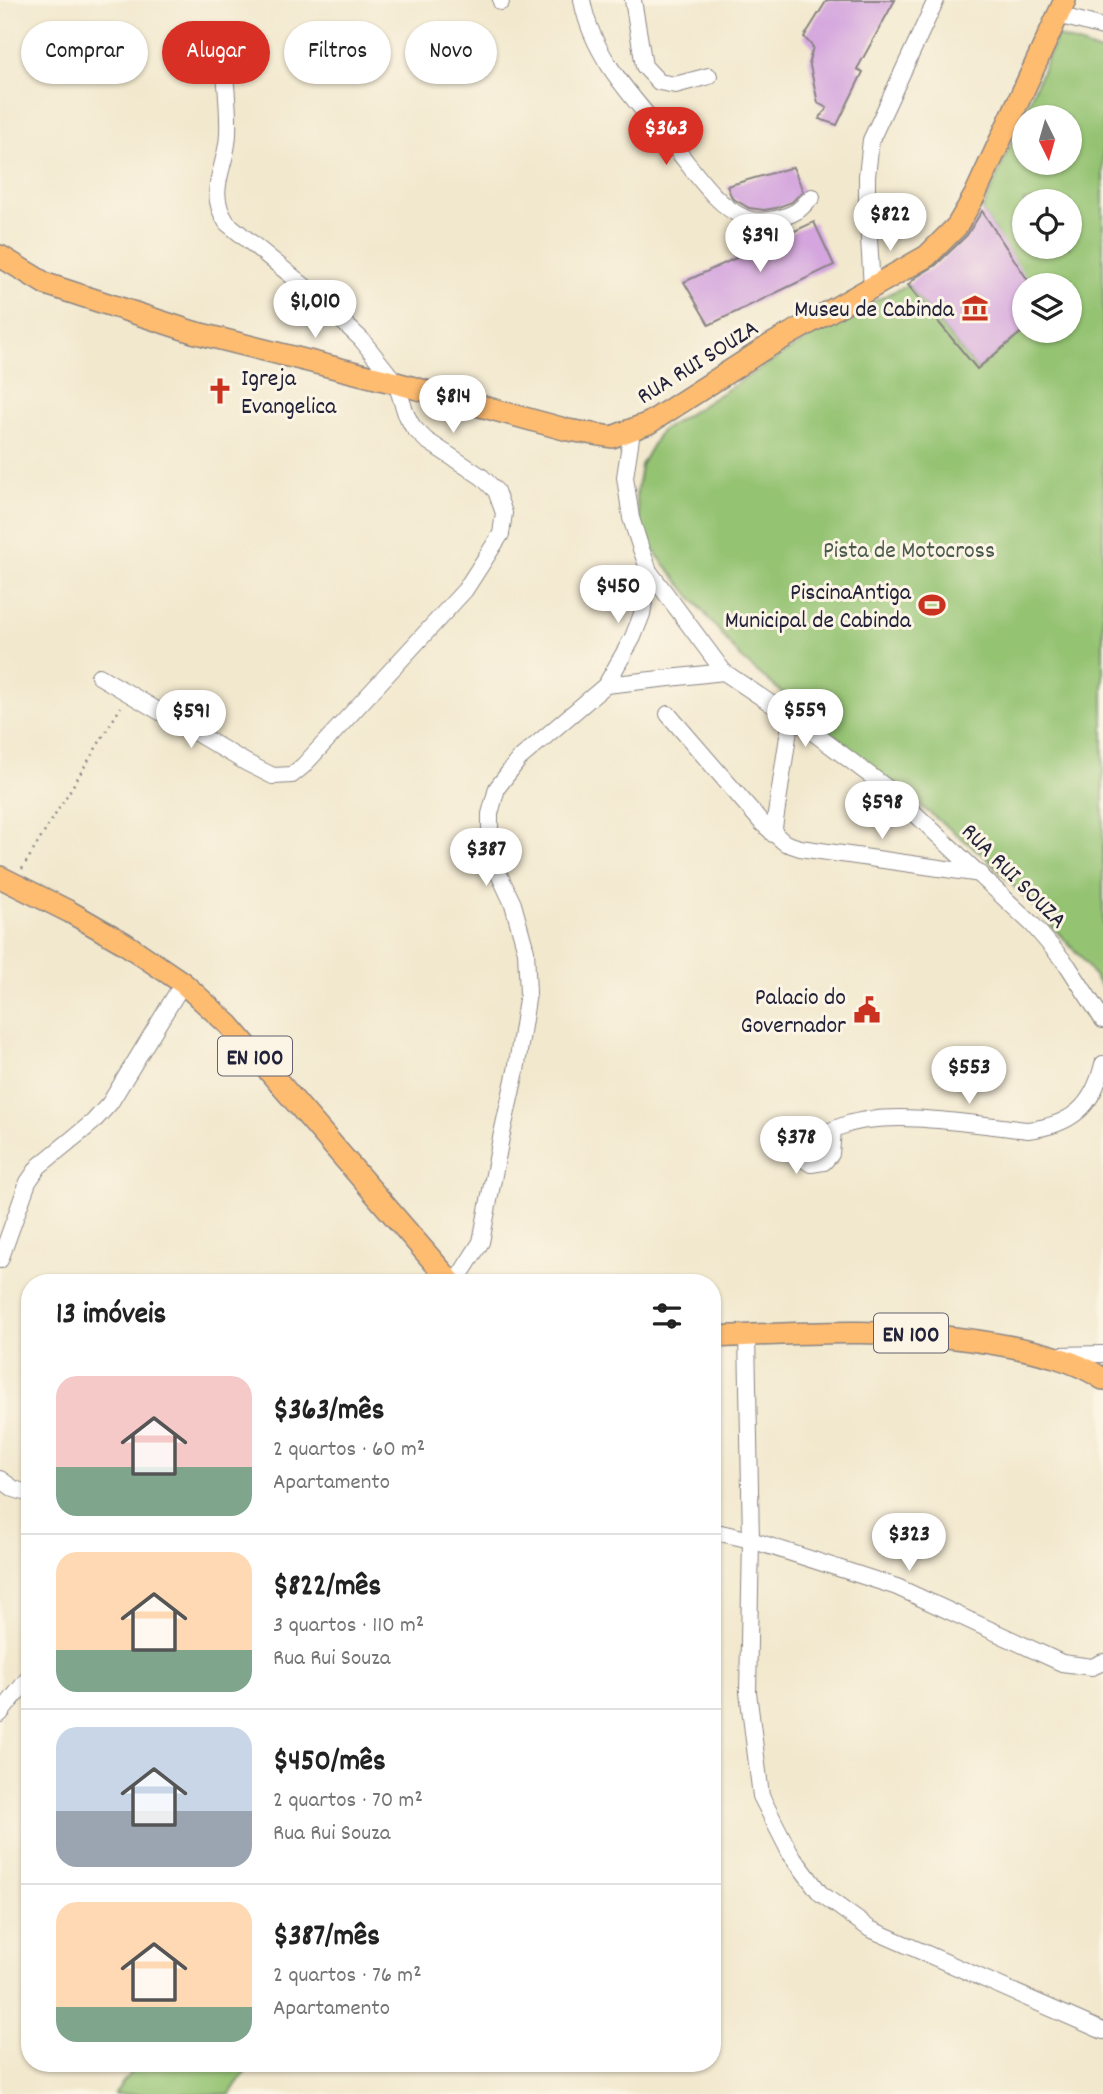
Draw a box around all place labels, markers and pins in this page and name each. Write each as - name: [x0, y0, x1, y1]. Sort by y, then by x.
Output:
- pin: $363: [625, 108, 707, 167]
- pin: $822: [849, 194, 931, 253]
- pin: $391: [719, 215, 801, 274]
- pin: $1,010: [258, 280, 372, 340]
- museum icon: Museu de Cabinda: [960, 293, 990, 323]
- place label: Museu de Cabinda: [794, 294, 955, 328]
- place label: Igreja Evangelica: [241, 363, 337, 425]
- church icon: Igreja Evangelica: [205, 376, 235, 406]
- pin: $814: [412, 376, 494, 435]
- pin: $450: [577, 566, 659, 625]
- place label: PiscinaAntiga Municipal de Cabinda: [725, 577, 912, 639]
- sports icon: PiscinaAntiga Municipal de Cabinda: [917, 590, 947, 620]
- pin: $591: [150, 690, 232, 750]
- pin: $559: [764, 690, 846, 749]
- pin: $598: [841, 782, 923, 841]
- pin: $387: [445, 828, 527, 888]
- place label: Palacio do Governador: [741, 982, 846, 1044]
- public building icon: Palacio do Governador: [852, 995, 882, 1025]
- pin: $553: [928, 1046, 1010, 1106]
- pin: $378: [755, 1116, 837, 1176]
- pin: $323: [868, 1514, 950, 1573]

